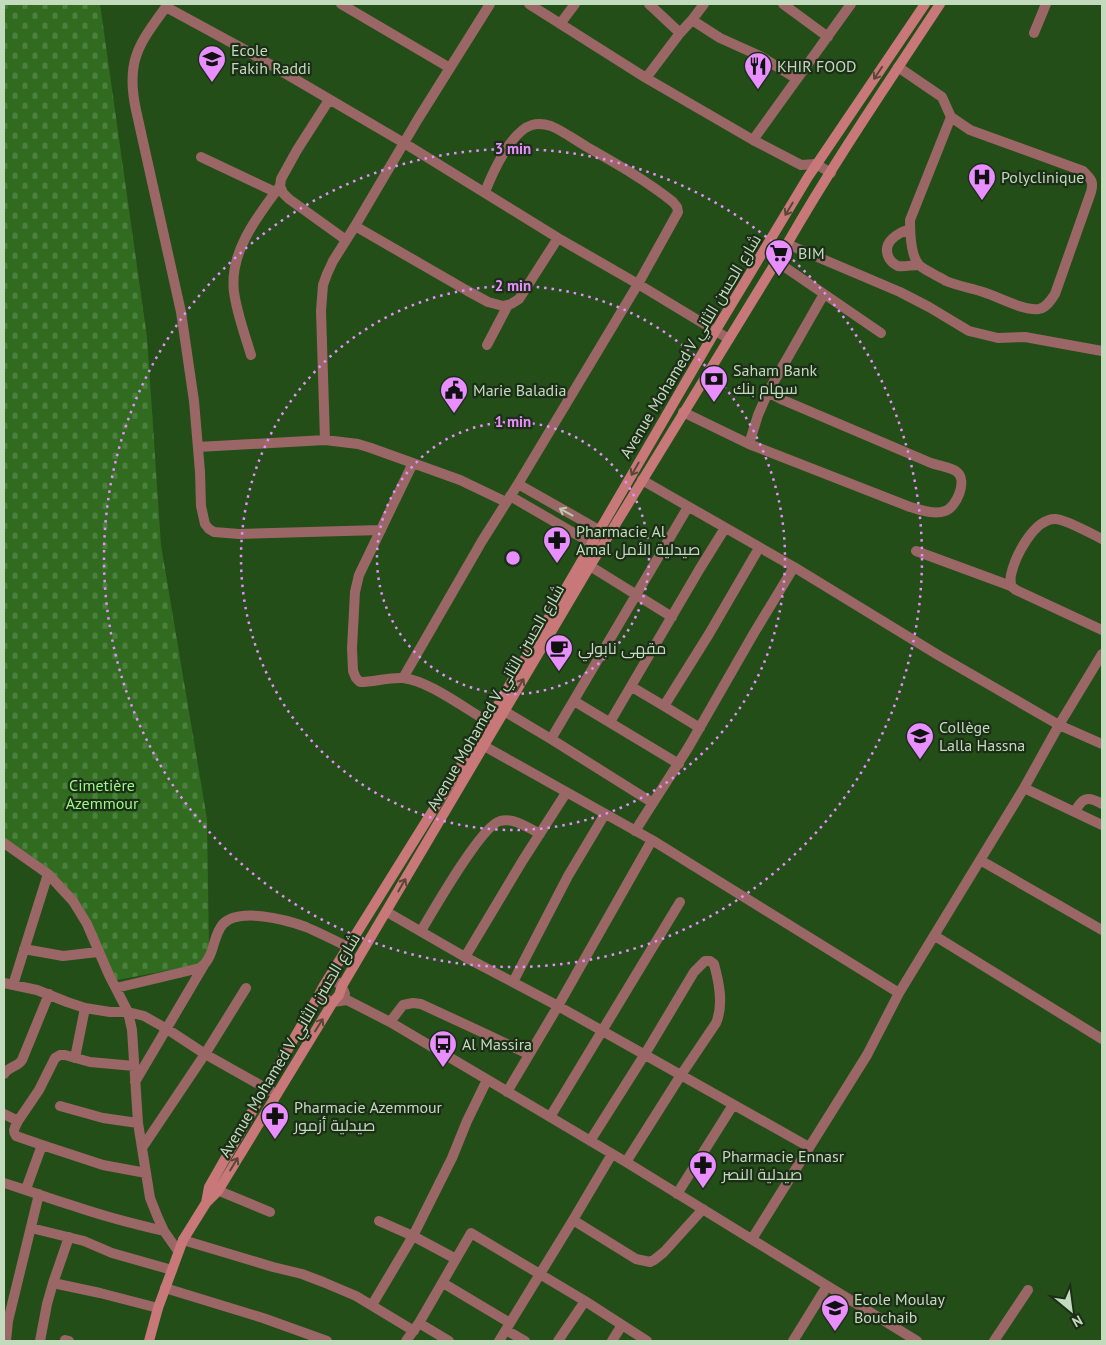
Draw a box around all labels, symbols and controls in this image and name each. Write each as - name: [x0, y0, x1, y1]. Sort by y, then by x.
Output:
- place label: Ecole Fakih Raddi: [231, 40, 311, 78]
- school or university icon: Ecole Fakih Raddi: [197, 44, 227, 83]
- restaurant icon: KHIR FOOD: [743, 51, 773, 90]
- place label: KHIR FOOD: [777, 56, 857, 76]
- one-way arrow: [873, 66, 883, 80]
- text: 3 min: [495, 139, 531, 158]
- hospital icon: Polyclinique: [967, 162, 997, 201]
- place label: Polyclinique: [1001, 167, 1084, 187]
- one-way arrow: [783, 201, 793, 215]
- street label: Avenue Mohamed V شارع الحسن الثاني: [615, 230, 768, 464]
- supermarket icon: BIM: [764, 238, 794, 277]
- place label: BIM: [798, 243, 825, 263]
- text: 2 min: [495, 276, 531, 295]
- place label: Saham Bank سهام بنك: [733, 360, 817, 400]
- bank icon: Saham Bank سهام بنك: [699, 364, 729, 403]
- public building icon: Marie Baladia: [439, 375, 469, 414]
- place label: Marie Baladia: [473, 380, 566, 400]
- text: 1 min: [495, 412, 531, 431]
- one-way arrow: [630, 461, 639, 476]
- one-way arrow: [560, 506, 574, 516]
- place label: Pharmacie Al Amal صيدلية الأمل: [576, 521, 700, 560]
- pharmacy icon: Pharmacie Al Amal صيدلية الأمل: [542, 525, 572, 564]
- centre of rings: [504, 549, 522, 567]
- street label: Avenue Mohamed V شارع الحسن الثاني: [422, 580, 572, 816]
- cafe icon: مقهى نابولي: [544, 633, 574, 672]
- place label: مقهى نابولي: [578, 638, 666, 662]
- one-way arrow: [515, 678, 525, 692]
- place label: Collège Lalla Hassna: [939, 717, 1025, 755]
- school or university icon: Collège Lalla Hassna: [905, 721, 935, 760]
- park label: Cimetière Azemmour: [66, 775, 139, 813]
- one-way arrow: [398, 879, 408, 893]
- street label: Avenue Mohamed V شارع الحسن الثاني: [214, 929, 367, 1163]
- one-way arrow: [314, 1018, 324, 1032]
- bus stop icon: Al Massira: [428, 1029, 458, 1068]
- place label: Al Massira: [462, 1034, 532, 1054]
- place label: Pharmacie Azemmour صيدلية أزمور: [293, 1097, 443, 1135]
- pharmacy icon: Pharmacie Azemmour صيدلية أزمور: [260, 1101, 290, 1140]
- place label: Pharmacie Ennasr صيدلية النصر: [721, 1146, 845, 1184]
- pharmacy icon: Pharmacie Ennasr صيدلية النصر: [688, 1150, 718, 1189]
- one-way arrow: [230, 1157, 240, 1171]
- north arrow: [1046, 1285, 1096, 1335]
- place label: Ecole Moulay Bouchaib: [854, 1289, 946, 1327]
- school or university icon: Ecole Moulay Bouchaib: [820, 1293, 850, 1332]
- text: N: [1069, 1311, 1086, 1331]

